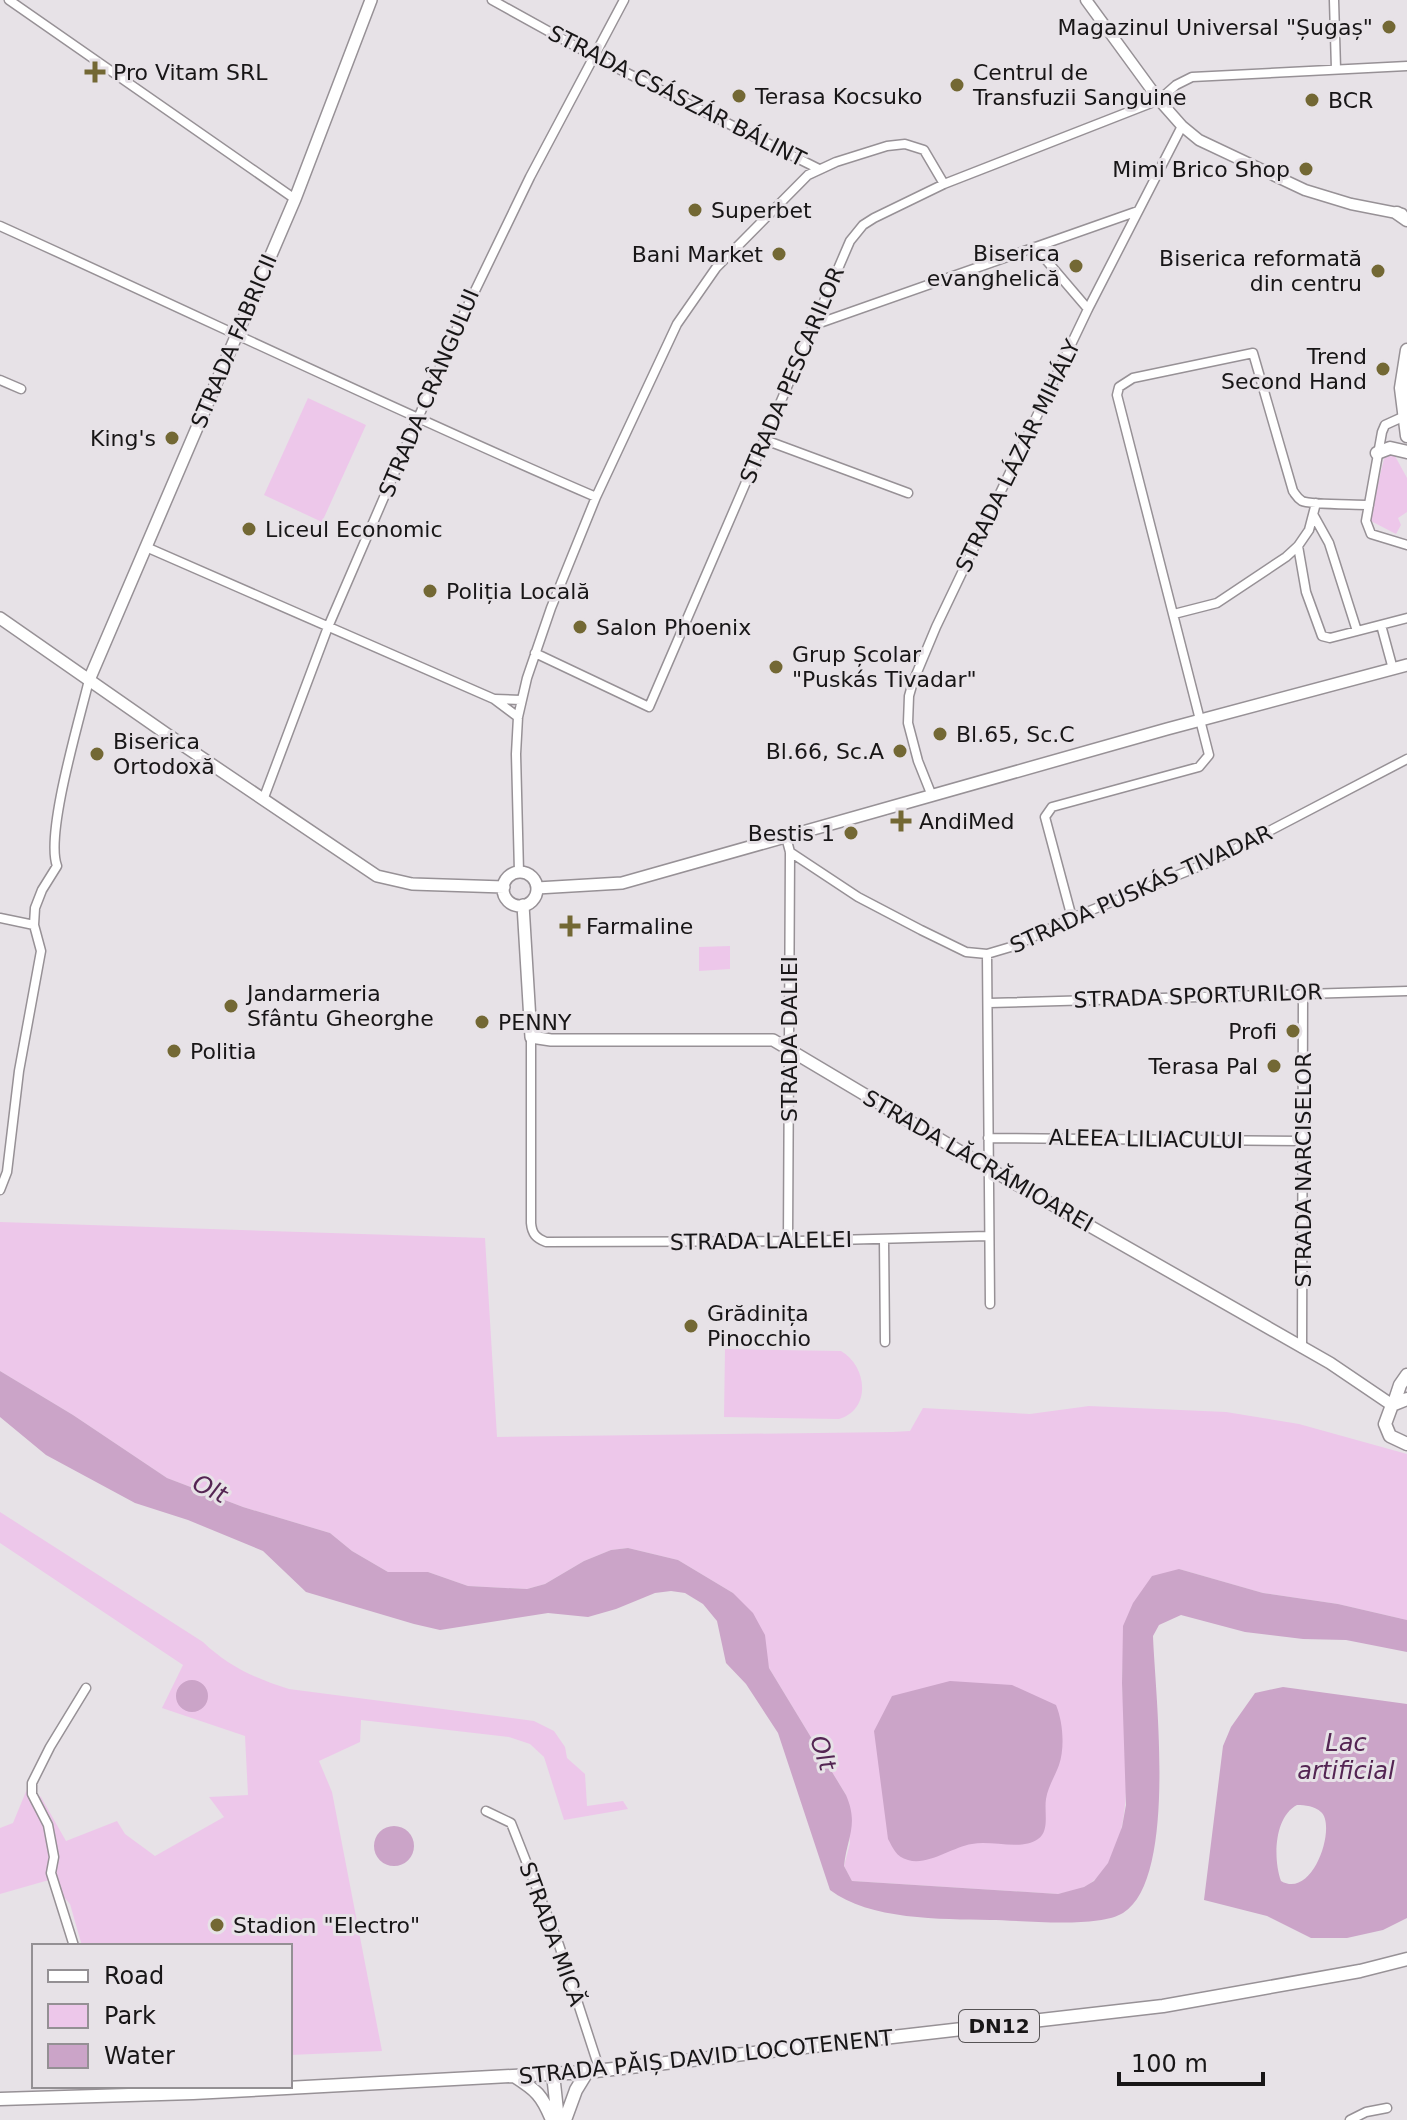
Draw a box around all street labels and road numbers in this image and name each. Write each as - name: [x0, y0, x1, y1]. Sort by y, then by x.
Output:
- street label: STRADA CSÁSZÁR BÁLINT: [544, 20, 810, 172]
- street label: STRADA FABRICII: [186, 250, 282, 432]
- street label: STRADA PESCARILOR: [735, 263, 849, 487]
- street label: STRADA CRÂNGULUI: [374, 285, 484, 501]
- street label: STRADA LÁZÁR MIHÁLY: [951, 335, 1085, 576]
- street label: STRADA PUSKÁS TIVADAR: [1006, 820, 1276, 958]
- street label: STRADA DALIEI: [777, 956, 802, 1122]
- street label: STRADA SPORTURILOR: [1073, 979, 1323, 1013]
- street label: STRADA NARCISELOR: [1291, 1053, 1316, 1287]
- street label: STRADA LĂCRĂMIOAREI: [859, 1084, 1098, 1237]
- street label: ALEEA LILIACULUI: [1049, 1125, 1243, 1153]
- street label: STRADA LALELEI: [670, 1227, 852, 1255]
- street label: STRADA MICĂ: [514, 1858, 591, 2009]
- road number: DN12: [959, 2010, 1039, 2042]
- street label: STRADA PĂIȘ DAVID LOCOTENENT: [518, 2024, 895, 2089]

